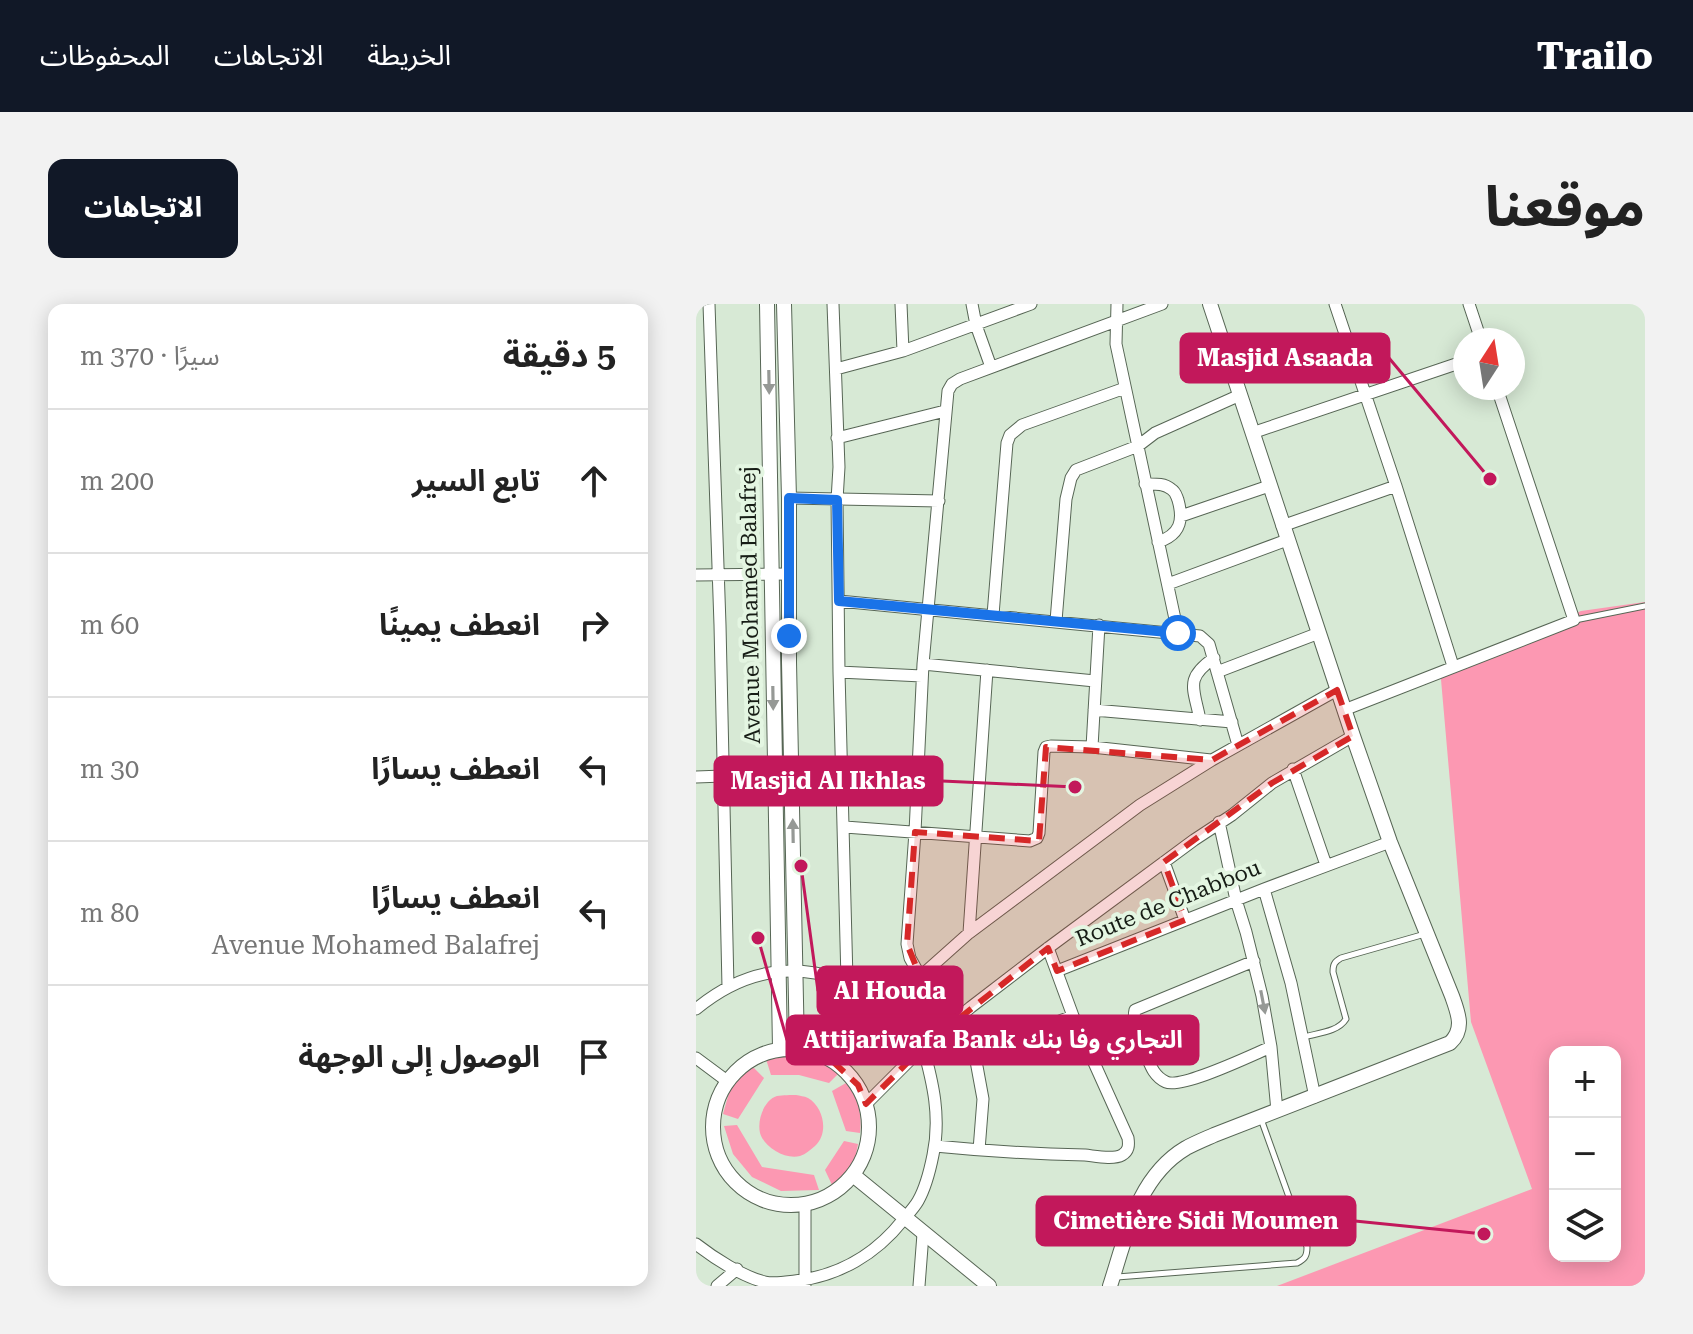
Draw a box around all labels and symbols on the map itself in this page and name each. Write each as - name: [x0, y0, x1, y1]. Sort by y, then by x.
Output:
- north arrow: [1453, 328, 1525, 400]
- callout: Masjid Asaada: [1181, 334, 1389, 382]
- text: Masjid Asaada: [1197, 344, 1373, 372]
- one-way arrow: [763, 370, 776, 395]
- street label: Avenue Mohamed Balafrej: [735, 466, 765, 744]
- route start: [1160, 615, 1196, 651]
- route end: [771, 618, 807, 654]
- one-way arrow: [767, 686, 779, 711]
- callout: Masjid Al Ikhlas: [715, 757, 942, 805]
- text: Masjid Al Ikhlas: [730, 767, 926, 795]
- one-way arrow: [786, 818, 799, 843]
- street label: Route de Chabbou: [1072, 854, 1264, 952]
- callout: Al Houda: [818, 967, 962, 1015]
- text: Al Houda: [834, 977, 946, 1005]
- one-way arrow: [1258, 990, 1270, 1015]
- callout: Attijariwafa Bank التجاري وفا بنك: [787, 1016, 1198, 1064]
- text: Attijariwafa Bank التجاري وفا بنك: [803, 1026, 1183, 1060]
- callout: Cimetière Sidi Moumen: [1037, 1197, 1355, 1245]
- text: Cimetière Sidi Moumen: [1053, 1207, 1339, 1235]

